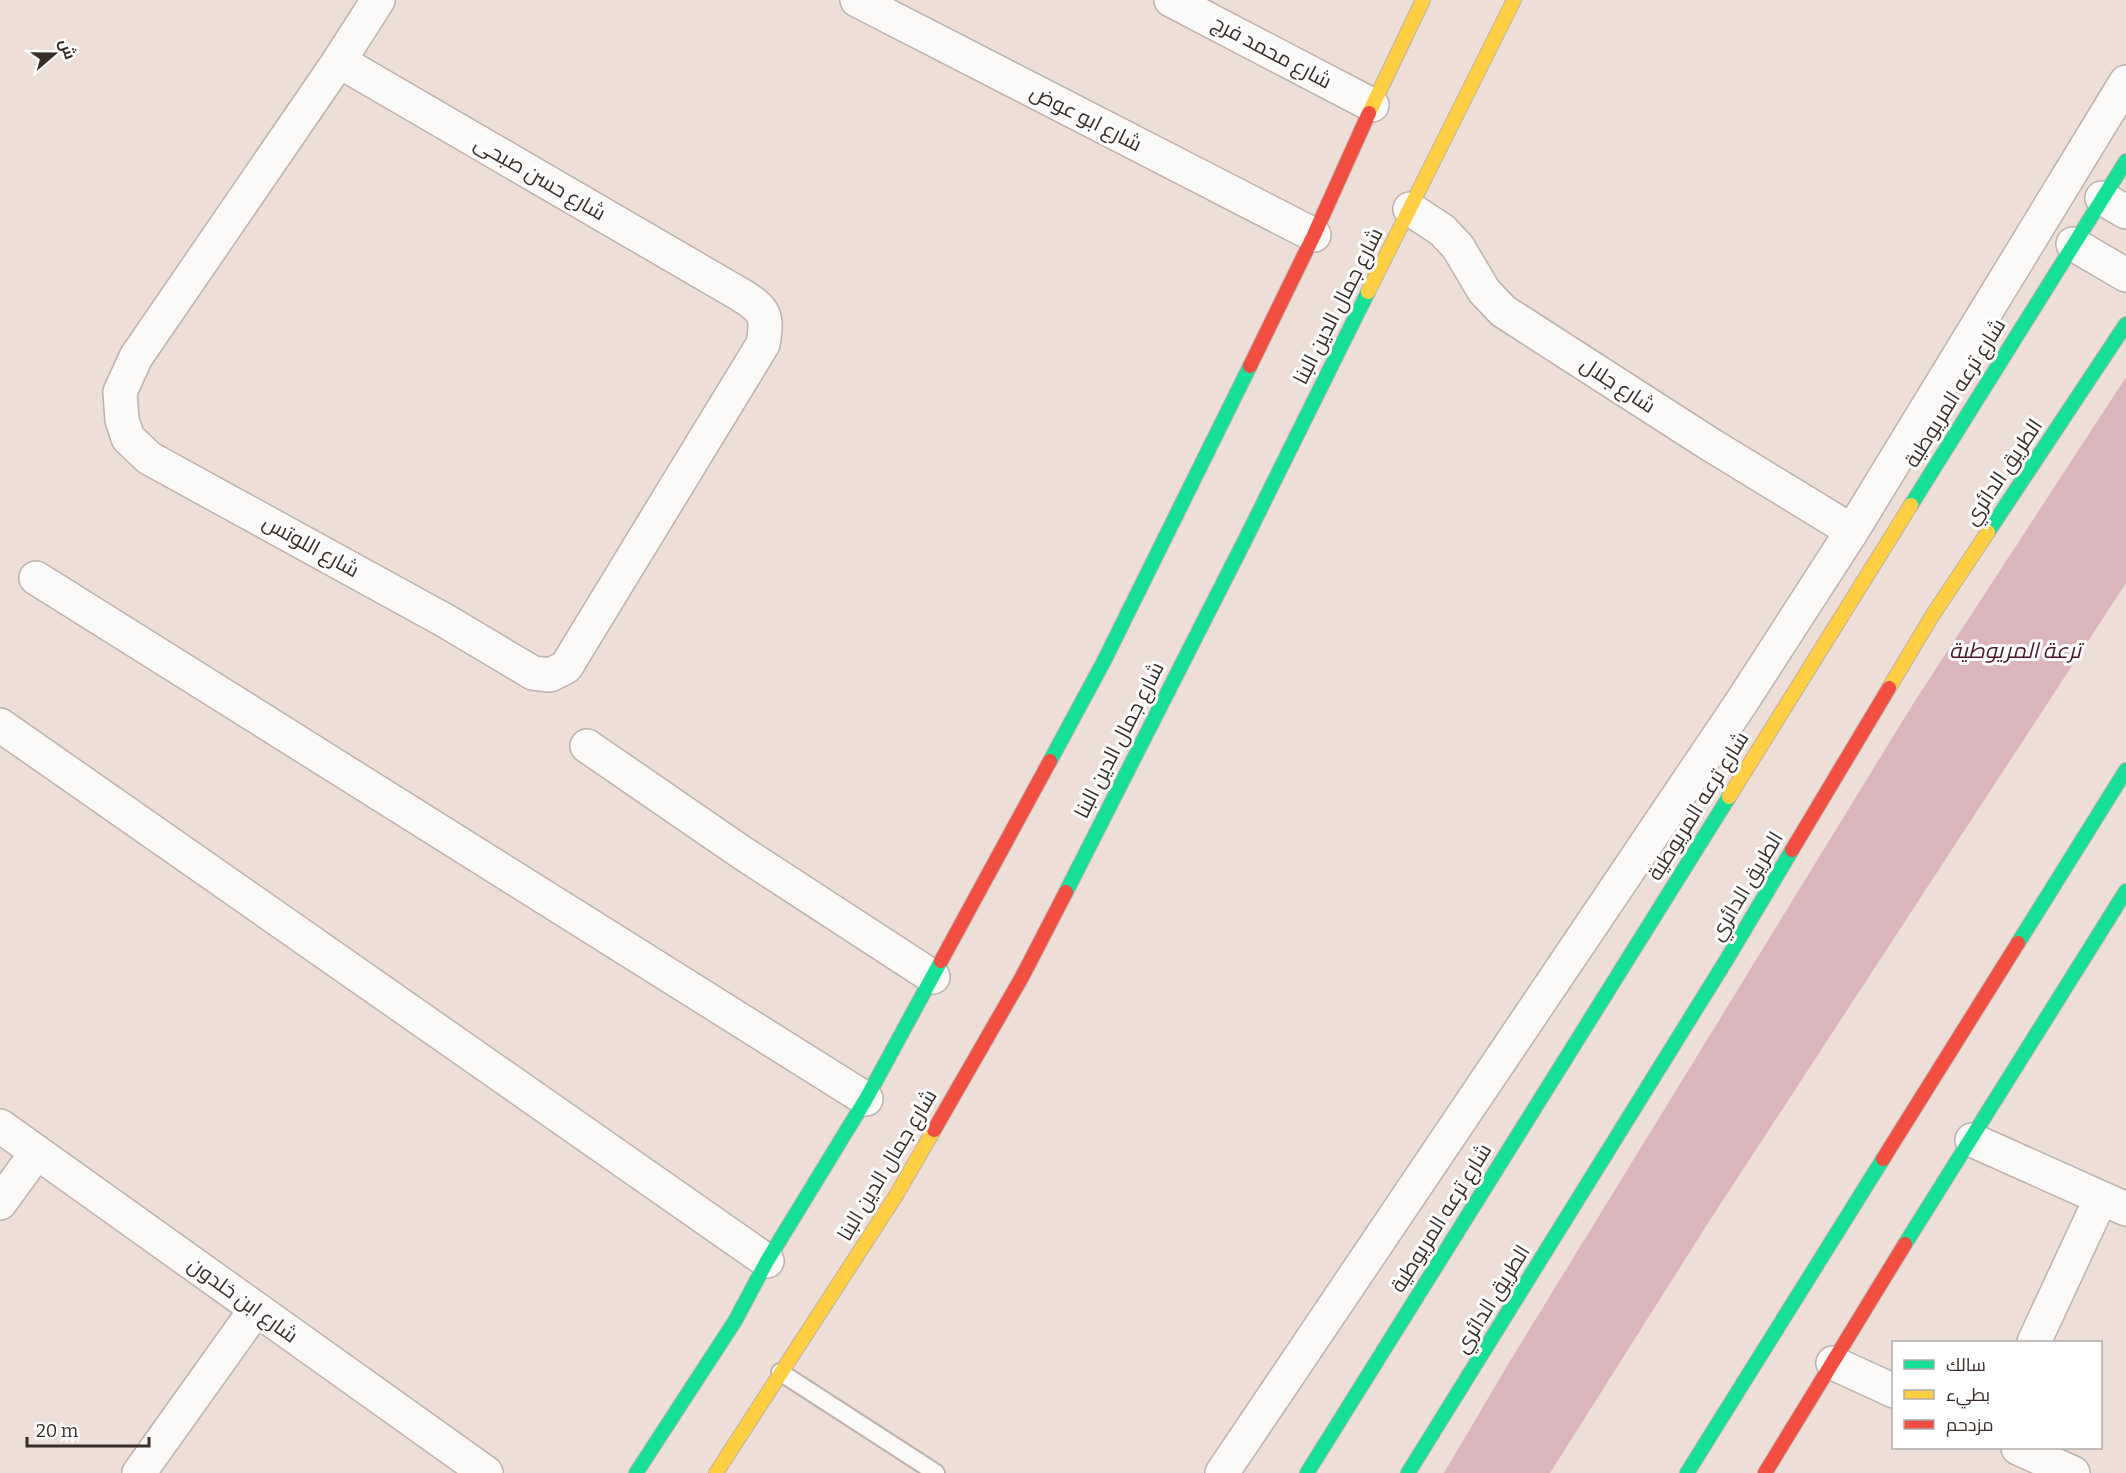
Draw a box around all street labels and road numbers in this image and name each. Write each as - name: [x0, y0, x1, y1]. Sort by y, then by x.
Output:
- street label: شارع محمد فرج: [1207, 10, 1336, 95]
- street label: شارع ابو عوض: [1025, 79, 1146, 158]
- street label: شارع حسن صبحى: [469, 130, 610, 227]
- street label: شارع جمال الدين البنا: [1287, 223, 1390, 389]
- street label: شارع ترعه المريوطية: [1899, 314, 2012, 473]
- street label: شارع جلال: [1575, 351, 1661, 420]
- street label: الطريق الدائري: [1958, 414, 2051, 532]
- street label: شارع اللوتس: [258, 509, 364, 584]
- street label: شارع جمال الدين البنا: [1068, 657, 1171, 823]
- street label: شارع ترعه المريوطية: [1642, 727, 1755, 886]
- street label: الطريق الدائري: [1703, 827, 1791, 947]
- street label: شارع جمال الدين البنا: [832, 1085, 943, 1246]
- street label: شارع ترعه المريوطية: [1385, 1139, 1498, 1298]
- street label: الطريق الدائري: [1448, 1240, 1538, 1360]
- street label: شارع ابن خلدون: [182, 1251, 303, 1349]

